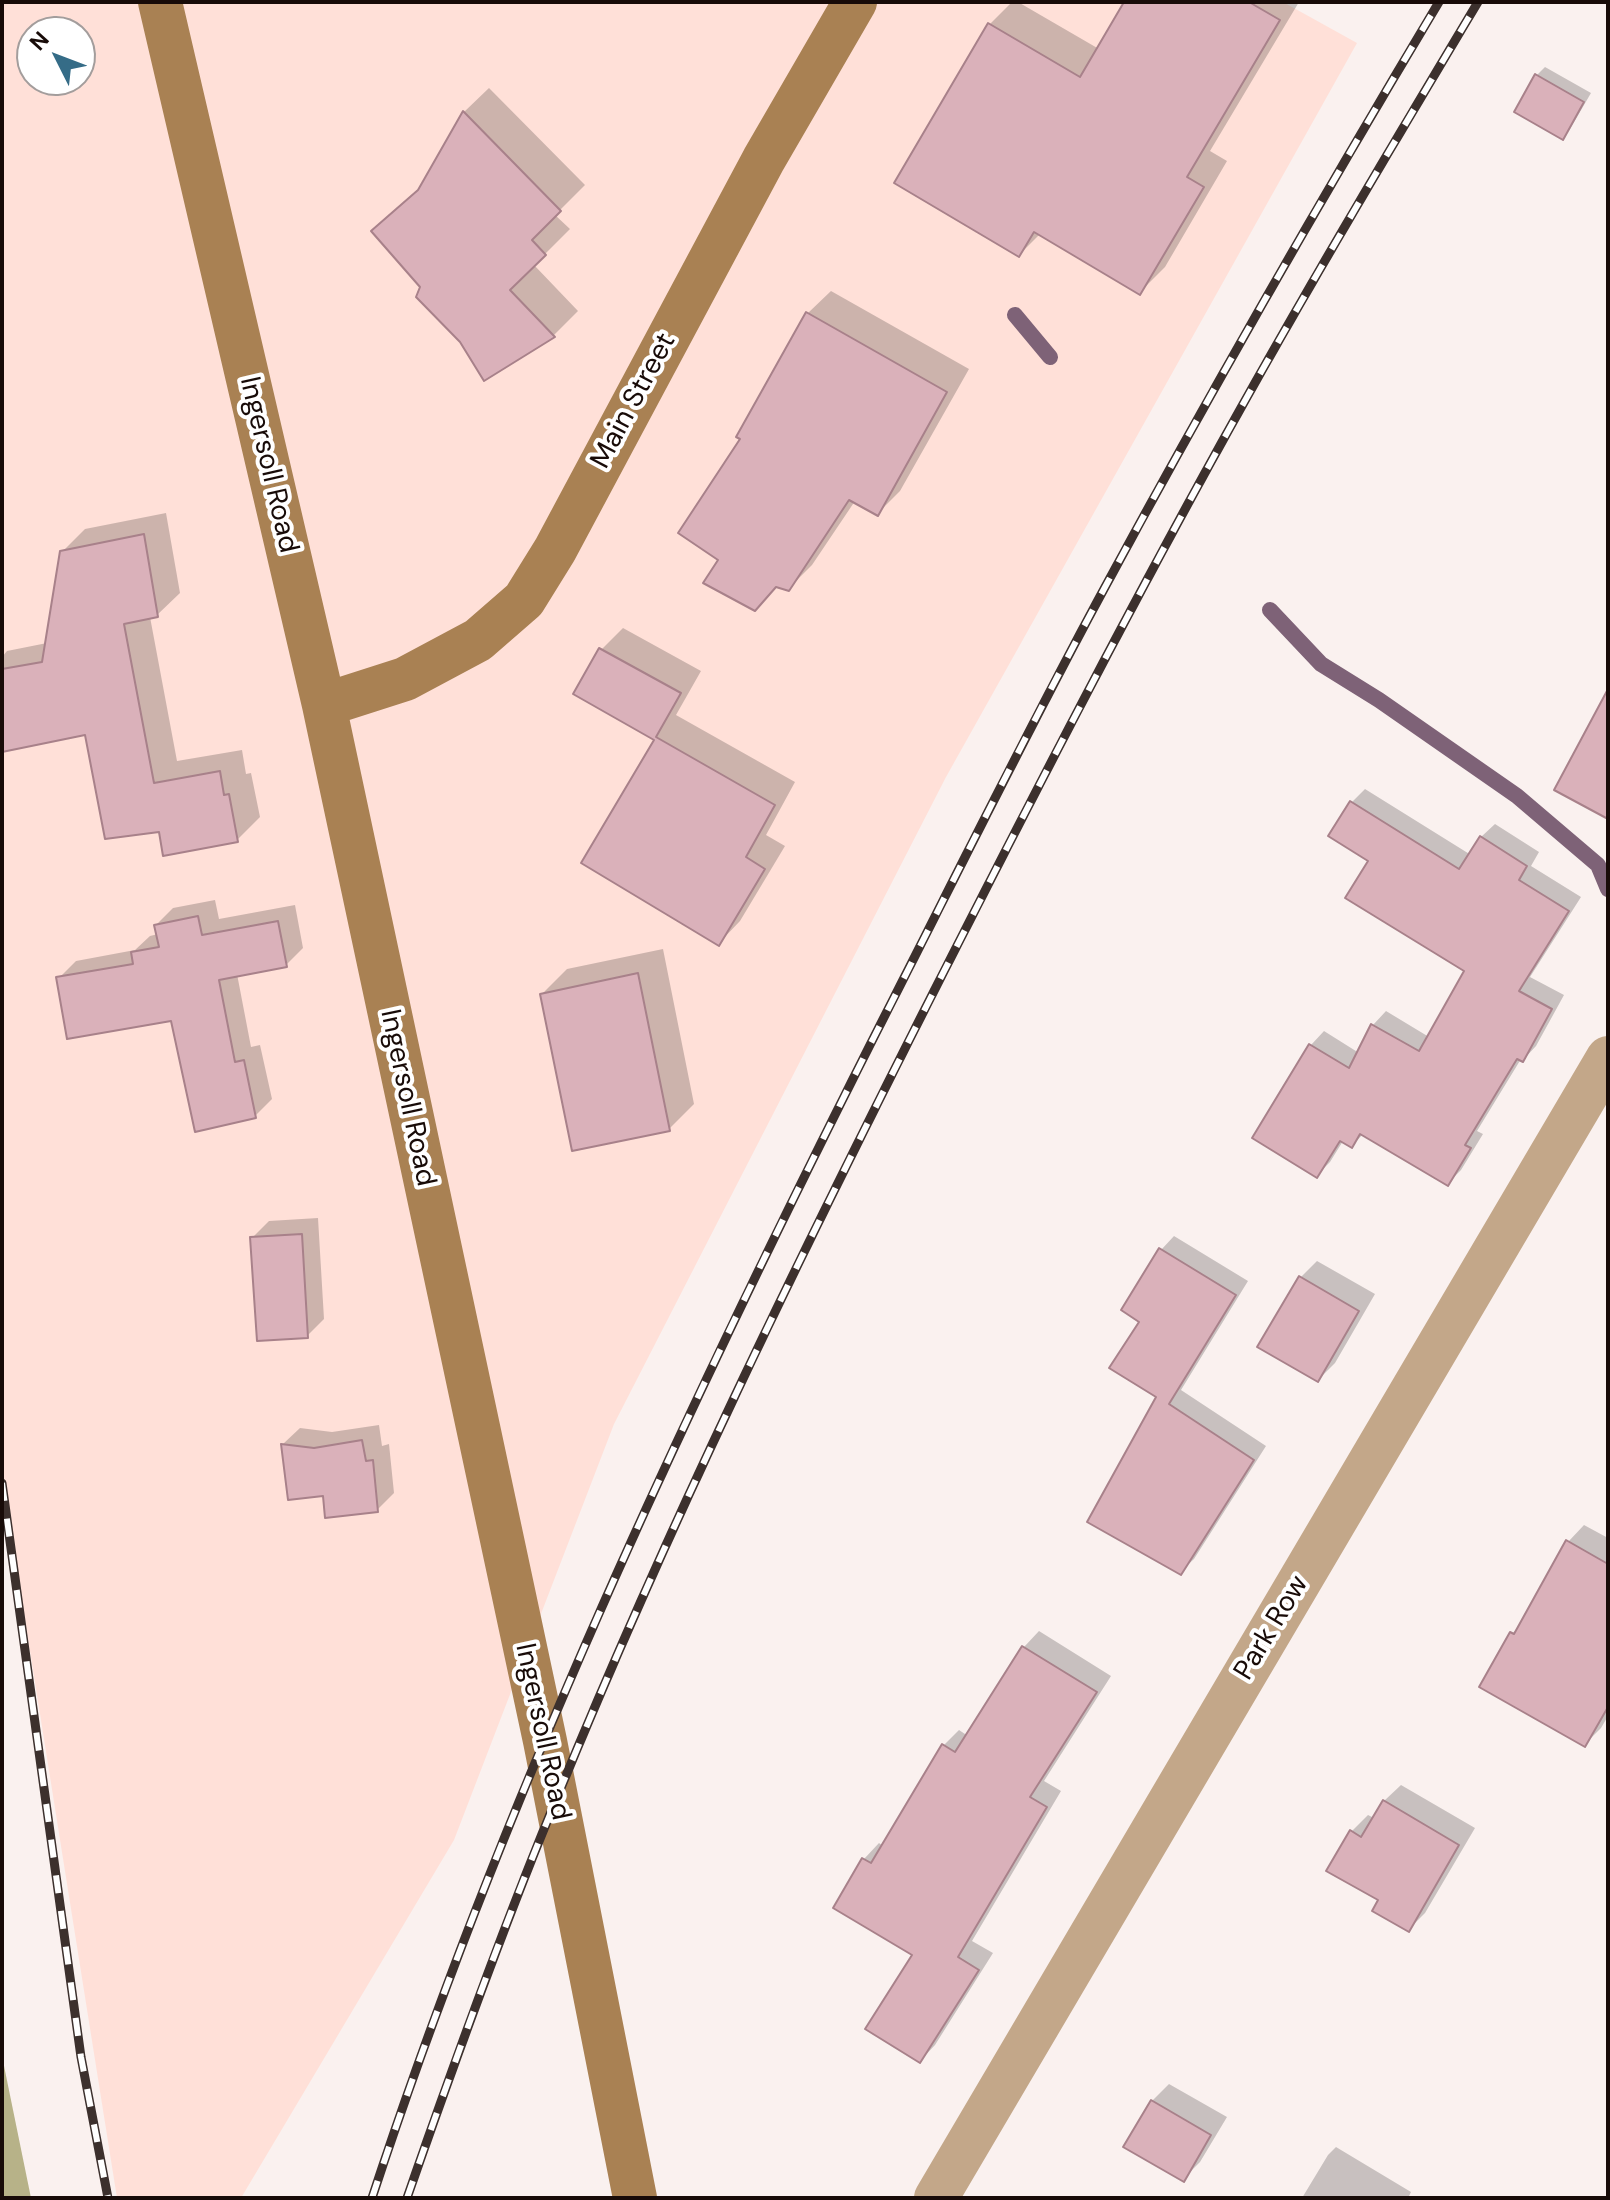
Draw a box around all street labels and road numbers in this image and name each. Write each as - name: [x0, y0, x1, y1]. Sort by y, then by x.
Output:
- street label: Main Street: [584, 328, 684, 474]
- street label: Ingersoll Road: [231, 374, 305, 556]
- street label: Ingersoll Road: [372, 1007, 442, 1189]
- street label: Park Row: [1228, 1570, 1316, 1686]
- street label: Ingersoll Road: [507, 1641, 577, 1823]

